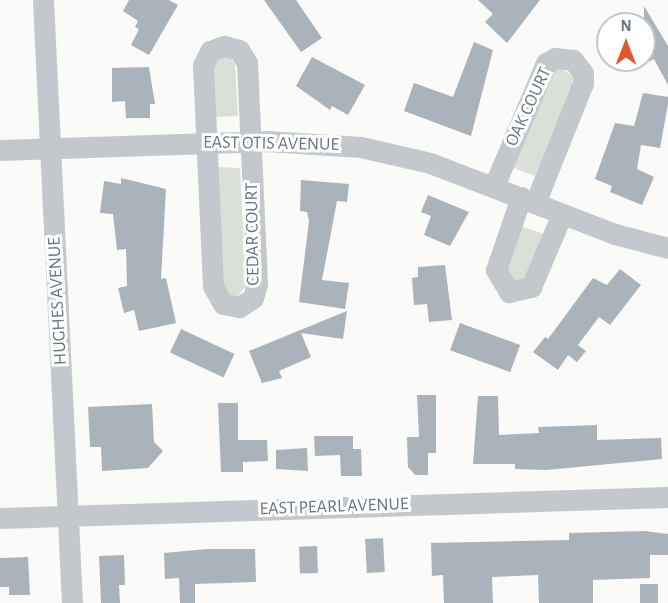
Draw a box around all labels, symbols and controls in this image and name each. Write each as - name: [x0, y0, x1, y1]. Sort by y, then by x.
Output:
- north arrow: [596, 12, 656, 72]
- text: N: [620, 18, 632, 34]
- street label: OAK COURT: [501, 64, 557, 150]
- street label: EAST OTIS AVENUE: [203, 132, 339, 156]
- street label: CEDAR COURT: [241, 182, 265, 286]
- street label: HUGHES AVENUE: [44, 237, 72, 365]
- street label: EAST PEARL AVENUE: [259, 494, 409, 520]

